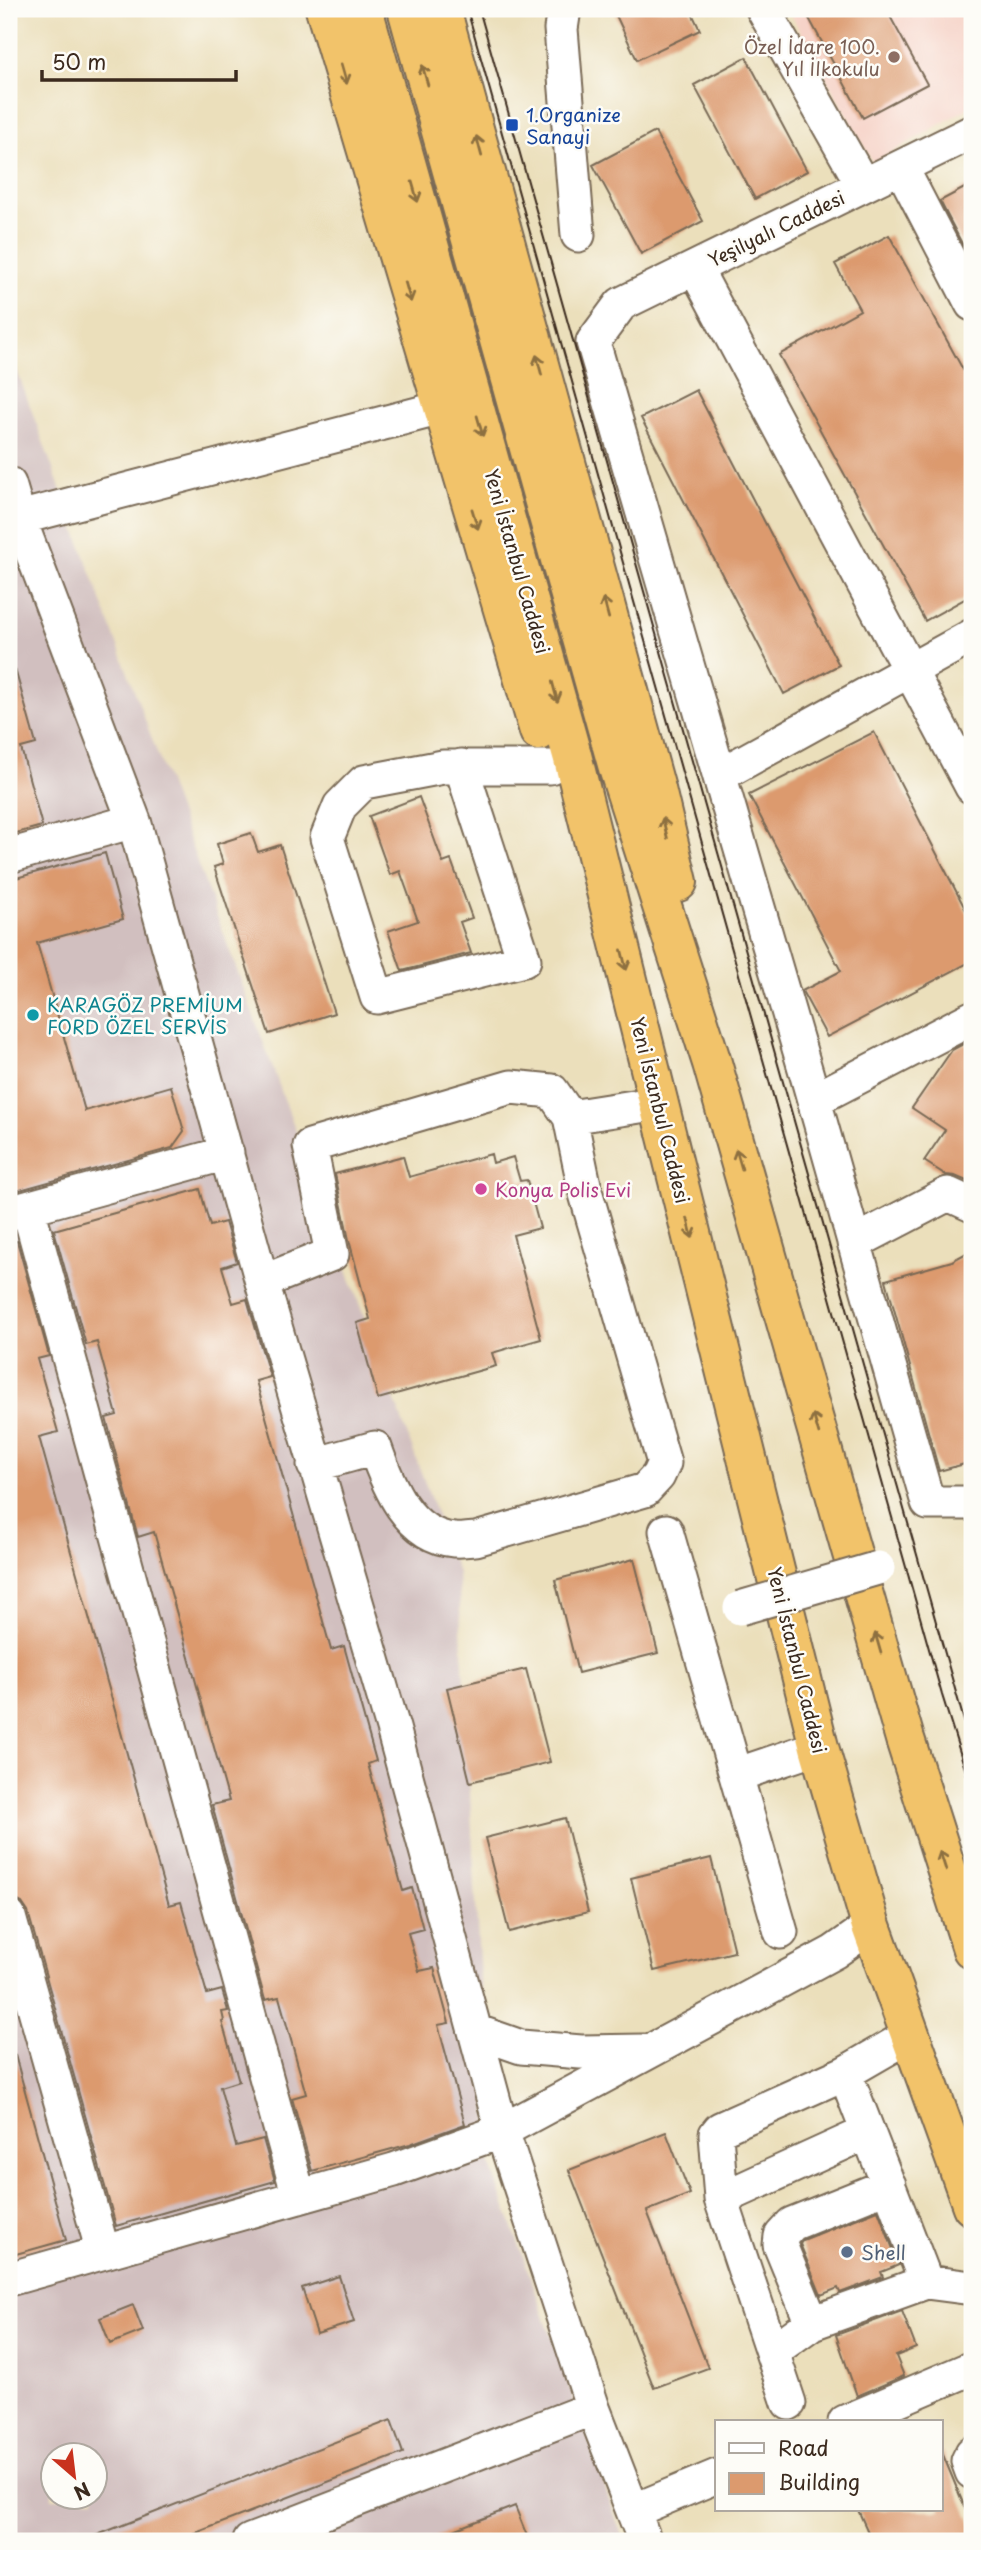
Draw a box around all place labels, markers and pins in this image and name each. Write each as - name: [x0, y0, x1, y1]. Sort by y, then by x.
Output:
- place label: Özel İdare 100. Yıl İlkokulu: [744, 32, 880, 82]
- marker: Özel İdare 100. Yıl İlkokulu: [886, 49, 902, 65]
- place label: 1.Organize Sanayi: [526, 100, 620, 150]
- marker: 1.Organize Sanayi: [504, 117, 520, 133]
- place label: KARAGÖZ PREMİUM FORD ÖZEL SERVİS: [47, 990, 243, 1040]
- marker: KARAGÖZ PREMİUM FORD ÖZEL SERVİS: [25, 1007, 41, 1023]
- place label: Konya Polis Evi: [495, 1175, 631, 1203]
- marker: Konya Polis Evi: [473, 1181, 489, 1197]
- place label: Shell: [861, 2238, 906, 2266]
- marker: Shell: [839, 2244, 855, 2260]

